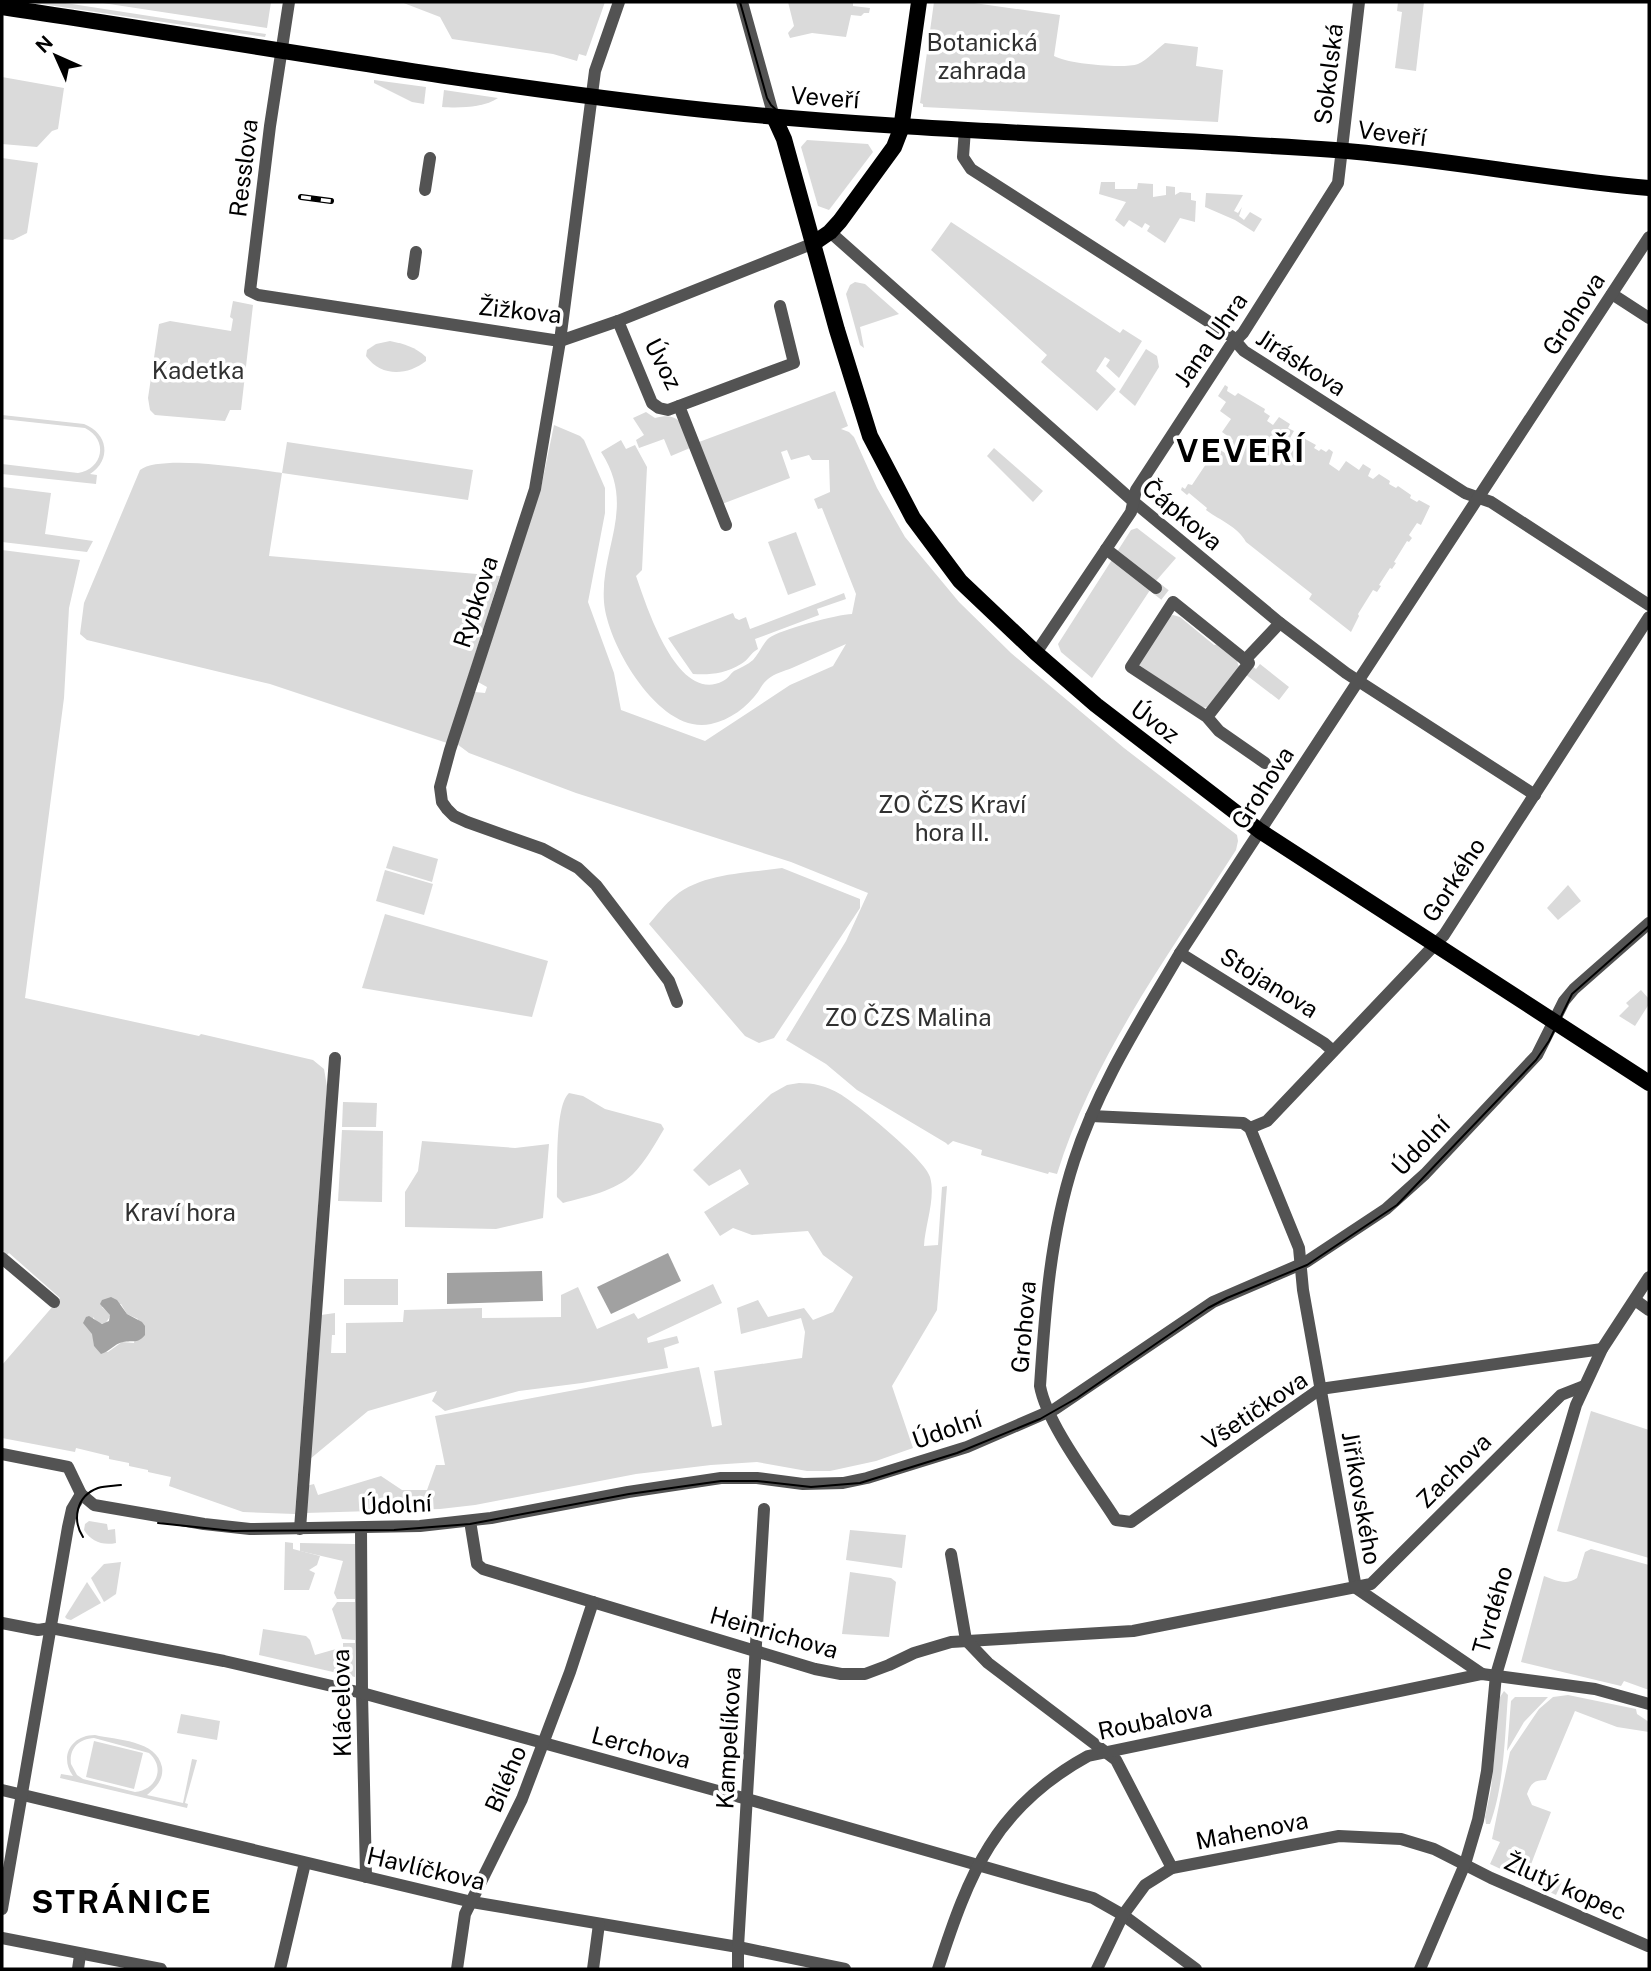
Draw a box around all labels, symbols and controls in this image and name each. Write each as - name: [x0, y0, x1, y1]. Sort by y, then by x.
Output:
- north arrow: [21, 21, 91, 91]
- street label: Sokolská: [1308, 22, 1348, 126]
- park label: Botanická zahrada: [927, 28, 1037, 84]
- text: N: [31, 31, 57, 57]
- street label: Veveří: [790, 81, 862, 113]
- street label: Veveří: [1356, 115, 1429, 151]
- street label: Resslova: [223, 117, 263, 219]
- street label: Grohova: [1536, 267, 1610, 360]
- street label: Jana Uhra: [1168, 287, 1253, 392]
- street label: Žižkova: [477, 292, 563, 328]
- street label: Jiráskova: [1252, 323, 1352, 401]
- street label: Úvoz: [639, 333, 689, 394]
- park label: Kadetka: [152, 356, 244, 384]
- district label: VEVEŘÍ: [1176, 432, 1306, 469]
- street label: Čápkova: [1137, 473, 1228, 556]
- street label: Rybkova: [447, 552, 503, 651]
- street label: Úvoz: [1126, 694, 1185, 748]
- street label: Grohova: [1225, 741, 1299, 834]
- park label: ZO ČZS Kraví hora II.: [878, 790, 1027, 846]
- street label: Gorkého: [1416, 832, 1491, 927]
- street label: Stojanova: [1215, 941, 1324, 1023]
- park label: ZO ČZS Malina: [825, 1003, 991, 1031]
- street label: Údolní: [1385, 1109, 1456, 1181]
- park label: Kraví hora: [124, 1198, 236, 1226]
- street label: Grohova: [1005, 1280, 1041, 1374]
- street label: Všetičkova: [1197, 1365, 1312, 1455]
- street label: Údolní: [908, 1404, 986, 1454]
- street label: Zachova: [1410, 1427, 1496, 1513]
- street label: Jiříkovského: [1336, 1429, 1387, 1567]
- street label: Údolní: [360, 1488, 434, 1520]
- street label: Tvrdého: [1466, 1563, 1518, 1657]
- street label: Heinrichova: [707, 1600, 842, 1664]
- street label: Klácelova: [326, 1649, 356, 1757]
- street label: Kampelíkova: [710, 1666, 746, 1810]
- street label: Roubalova: [1095, 1693, 1214, 1745]
- street label: Lerchova: [589, 1720, 694, 1774]
- street label: Bílého: [479, 1741, 532, 1816]
- street label: Mahenova: [1193, 1805, 1311, 1855]
- street label: Havlíčkova: [364, 1841, 488, 1895]
- street label: Žlutý kopec: [1500, 1847, 1631, 1926]
- district label: STRÁNICE: [31, 1883, 213, 1920]

